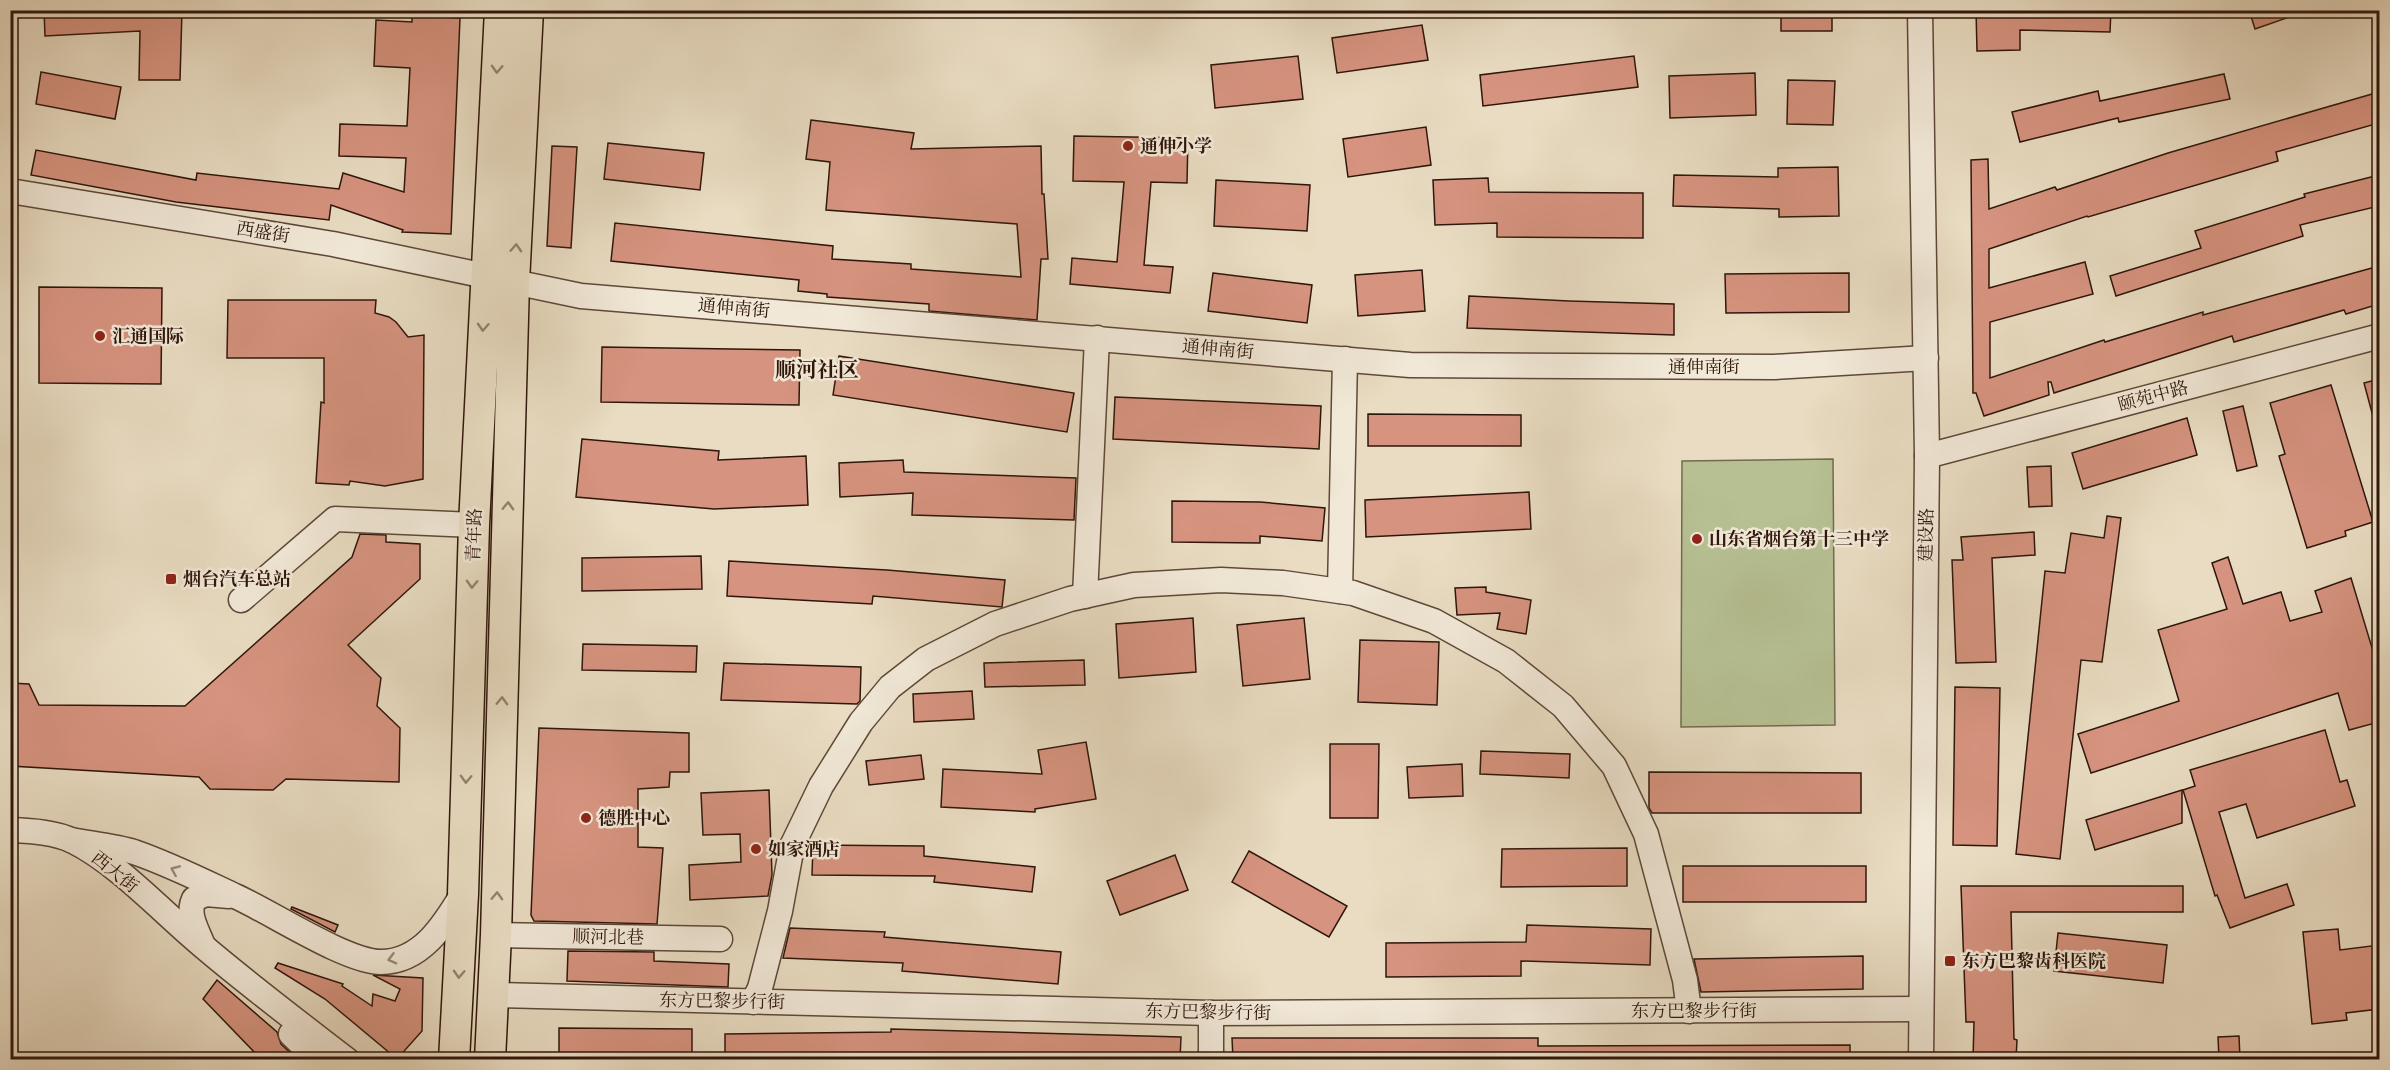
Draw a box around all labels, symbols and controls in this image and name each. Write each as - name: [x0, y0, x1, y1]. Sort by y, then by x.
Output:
- one-way arrow: [490, 64, 503, 73]
- place label: 通伸小学: [1140, 134, 1212, 158]
- marker: 通伸小学: [1121, 139, 1135, 153]
- street label: 西盛街: [234, 216, 292, 248]
- one-way arrow: [509, 244, 522, 253]
- street label: 通伸南街: [697, 293, 771, 323]
- one-way arrow: [477, 322, 490, 331]
- place label: 汇通国际: [112, 324, 184, 348]
- marker: 汇通国际: [93, 329, 107, 343]
- street label: 通伸南街: [1181, 334, 1255, 364]
- street label: 通伸南街: [1668, 355, 1740, 379]
- district label: 顺河社区: [775, 356, 859, 384]
- street label: 颐苑中路: [2115, 375, 2191, 417]
- one-way arrow: [501, 502, 514, 511]
- street label: 青年路: [461, 508, 487, 562]
- street label: 建设路: [1914, 508, 1938, 562]
- place label: 山东省烟台第十三中学: [1709, 527, 1889, 551]
- marker: 山东省烟台第十三中学: [1690, 532, 1704, 546]
- place label: 烟台汽车总站: [183, 567, 291, 591]
- marker: 烟台汽车总站: [164, 572, 178, 586]
- one-way arrow: [466, 579, 479, 588]
- one-way arrow: [496, 697, 509, 706]
- one-way arrow: [460, 774, 473, 783]
- place label: 德胜中心: [598, 806, 670, 830]
- marker: 德胜中心: [579, 811, 593, 825]
- place label: 如家酒店: [768, 837, 840, 861]
- marker: 如家酒店: [749, 842, 763, 856]
- street label: 西大街: [86, 846, 144, 898]
- one-way arrow: [171, 865, 182, 877]
- one-way arrow: [491, 892, 503, 901]
- street label: 顺河北巷: [572, 924, 644, 950]
- place label: 东方巴黎齿科医院: [1962, 949, 2106, 973]
- one-way arrow: [387, 952, 398, 964]
- marker: 东方巴黎齿科医院: [1943, 954, 1957, 968]
- one-way arrow: [452, 969, 465, 978]
- street label: 东方巴黎步行街: [659, 988, 785, 1014]
- street label: 东方巴黎步行街: [1145, 999, 1271, 1025]
- street label: 东方巴黎步行街: [1631, 999, 1757, 1023]

